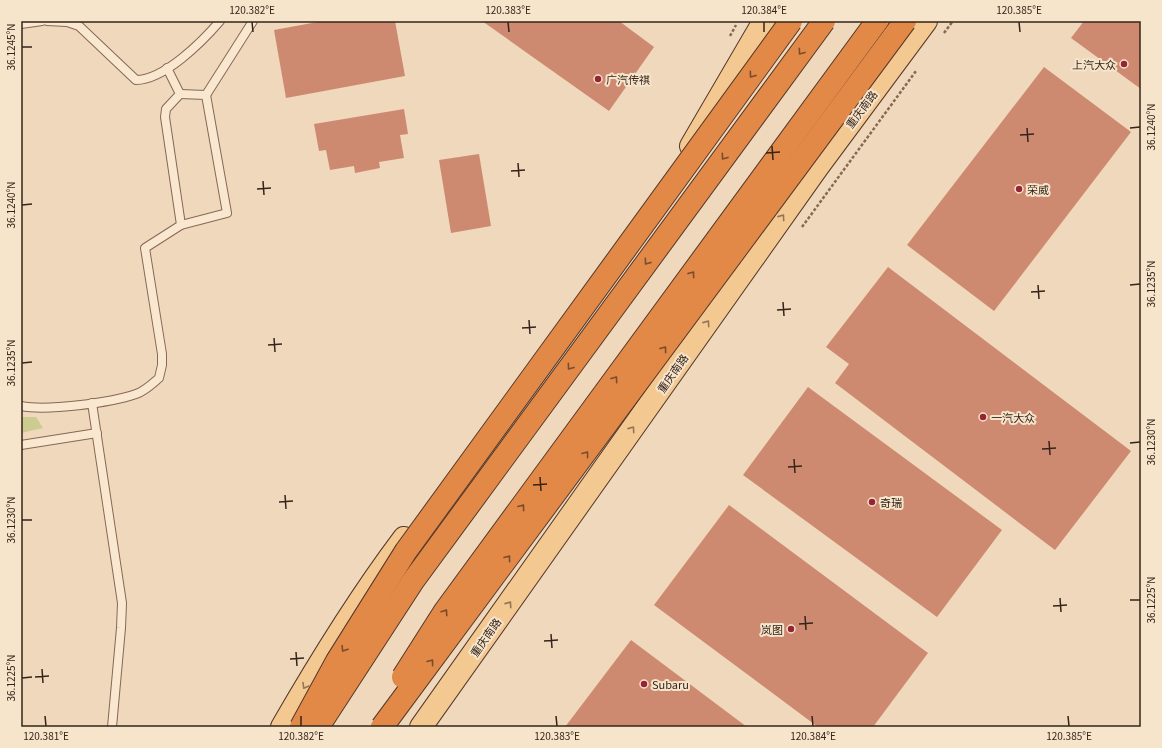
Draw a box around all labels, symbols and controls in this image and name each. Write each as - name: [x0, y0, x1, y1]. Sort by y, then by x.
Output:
- text: 120.382°E: [229, 2, 275, 17]
- text: 120.383°E: [485, 2, 531, 17]
- text: 120.384°E: [741, 2, 787, 17]
- text: 120.385°E: [996, 2, 1042, 17]
- text: 36.1245°N: [3, 23, 18, 71]
- one-way arrow: [799, 48, 806, 55]
- place label: 上汽大众: [1072, 56, 1116, 72]
- marker: 上汽大众: [1119, 59, 1129, 69]
- place label: 广汽传祺: [606, 71, 650, 87]
- one-way arrow: [749, 71, 757, 78]
- marker: 广汽传祺: [593, 74, 603, 84]
- street label: 重庆南路: [841, 87, 881, 131]
- text: 36.1240°N: [1143, 103, 1158, 151]
- one-way arrow: [722, 153, 729, 160]
- text: 36.1240°N: [3, 181, 18, 229]
- place label: 荣威: [1027, 181, 1049, 197]
- marker: 荣威: [1014, 184, 1024, 194]
- one-way arrow: [777, 214, 785, 221]
- one-way arrow: [645, 258, 652, 265]
- text: 36.1235°N: [1143, 260, 1158, 308]
- one-way arrow: [687, 271, 694, 278]
- one-way arrow: [702, 320, 710, 327]
- text: 36.1235°N: [3, 339, 18, 387]
- one-way arrow: [659, 347, 666, 354]
- street label: 重庆南路: [653, 350, 691, 396]
- one-way arrow: [567, 363, 575, 370]
- one-way arrow: [610, 376, 618, 383]
- place label: 一汽大众: [991, 409, 1035, 425]
- marker: 一汽大众: [978, 412, 988, 422]
- text: 36.1230°N: [1143, 418, 1158, 466]
- one-way arrow: [627, 426, 635, 433]
- one-way arrow: [581, 451, 588, 458]
- place label: 奇瑞: [880, 494, 902, 510]
- text: 36.1230°N: [3, 496, 18, 544]
- marker: 奇瑞: [867, 497, 877, 507]
- one-way arrow: [517, 504, 524, 511]
- one-way arrow: [504, 555, 511, 562]
- text: 36.1225°N: [1143, 576, 1158, 624]
- one-way arrow: [504, 601, 512, 608]
- one-way arrow: [440, 609, 447, 616]
- street label: 重庆南路: [466, 614, 504, 660]
- place label: 岚图: [761, 621, 783, 637]
- marker: 岚图: [786, 624, 796, 634]
- one-way arrow: [341, 645, 349, 652]
- text: 36.1225°N: [3, 654, 18, 702]
- one-way arrow: [426, 660, 433, 667]
- place label: Subaru: [652, 676, 689, 692]
- marker: Subaru: [639, 679, 649, 689]
- one-way arrow: [303, 682, 310, 689]
- text: 120.381°E: [23, 728, 69, 743]
- text: 120.382°E: [278, 728, 324, 743]
- text: 120.383°E: [534, 728, 580, 743]
- text: 120.384°E: [790, 728, 836, 743]
- text: 120.385°E: [1046, 728, 1092, 743]

